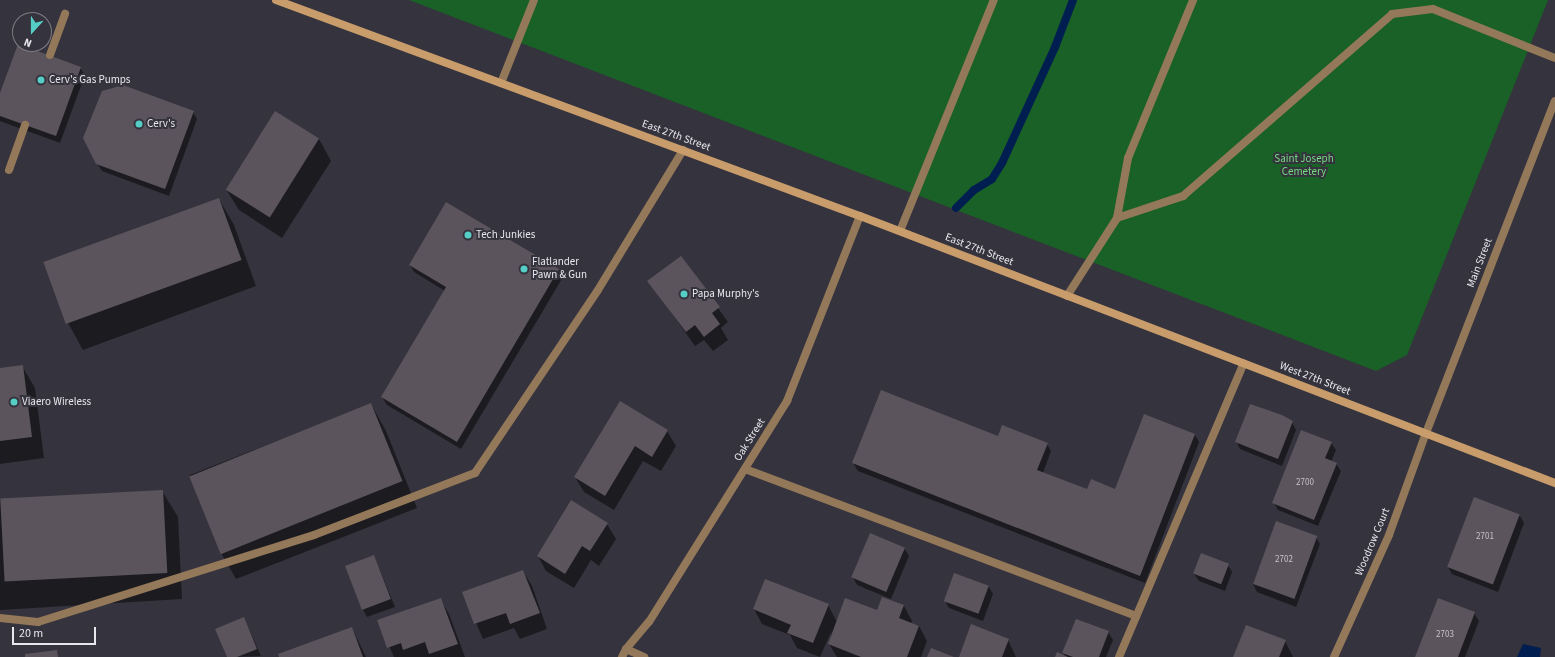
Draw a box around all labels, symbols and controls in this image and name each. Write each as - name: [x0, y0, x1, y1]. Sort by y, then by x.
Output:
- north arrow: [12, 12, 52, 52]
- text: N: [22, 34, 34, 51]
- place label: Cerv's Gas Pumps: [49, 73, 130, 87]
- marker: Cerv's Gas Pumps: [36, 75, 46, 85]
- place label: Cerv's: [147, 117, 175, 131]
- street label: East 27th Street: [640, 117, 712, 155]
- marker: Cerv's: [134, 119, 144, 129]
- park label: Saint Joseph Cemetery: [1274, 153, 1334, 179]
- place label: Tech Junkies: [476, 228, 535, 242]
- marker: Tech Junkies: [463, 230, 473, 240]
- street label: East 27th Street: [943, 231, 1015, 269]
- street label: Main Street: [1465, 236, 1495, 290]
- place label: Flatlander Pawn & Gun: [532, 256, 587, 282]
- marker: Flatlander Pawn & Gun: [519, 264, 529, 274]
- place label: Papa Murphy's: [692, 287, 759, 301]
- marker: Papa Murphy's: [679, 289, 689, 299]
- street label: West 27th Street: [1278, 359, 1352, 399]
- place label: Viaero Wireless: [22, 395, 91, 409]
- marker: Viaero Wireless: [9, 397, 19, 407]
- street label: Oak Street: [732, 416, 768, 464]
- house number: 2700: [1296, 478, 1314, 488]
- street label: Woodrow Court: [1353, 506, 1393, 578]
- house number: 2701: [1476, 532, 1494, 542]
- house number: 2702: [1275, 555, 1293, 565]
- scale bar: [14, 619, 98, 645]
- text: 20 m: [19, 625, 43, 642]
- house number: 2703: [1436, 630, 1454, 640]

